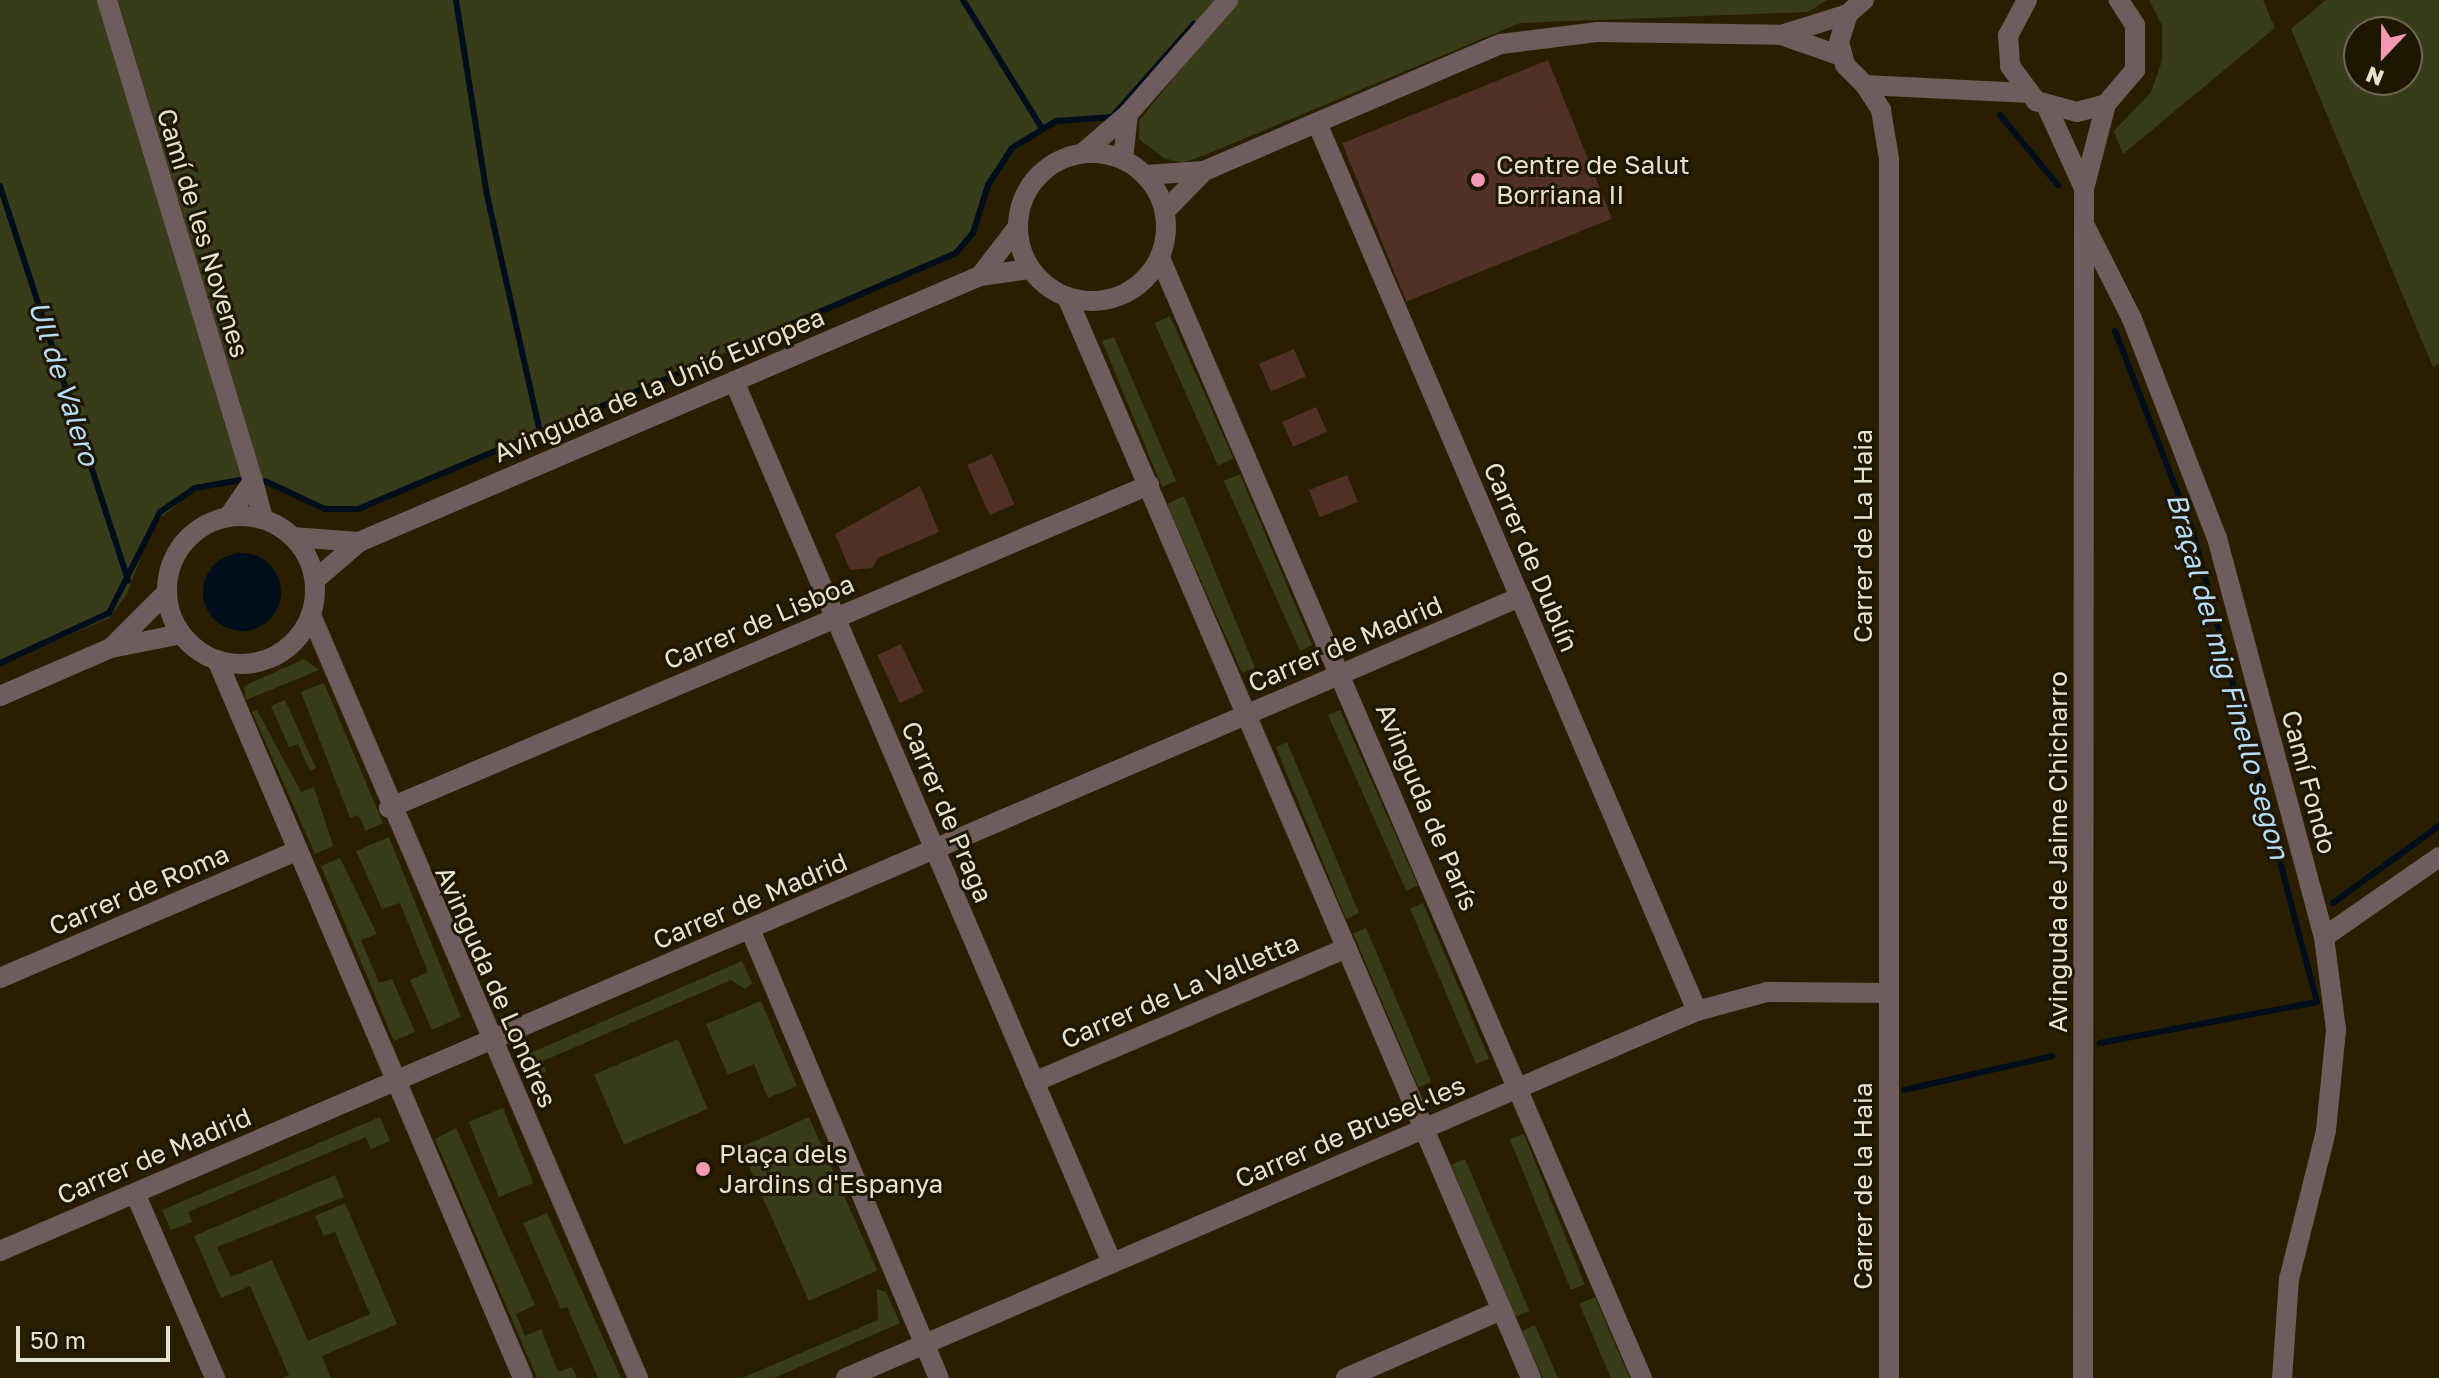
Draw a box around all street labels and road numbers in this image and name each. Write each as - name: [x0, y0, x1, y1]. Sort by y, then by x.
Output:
- street label: Camí de les Novenes: [150, 105, 256, 361]
- street label: Avinguda de la Unió Europea: [489, 301, 829, 469]
- street label: Carrer de La Haia: [1847, 429, 1879, 643]
- street label: Carrer de Dublín: [1477, 458, 1585, 656]
- street label: Carrer de Lisboa: [659, 568, 859, 676]
- street label: Carrer de Madrid: [1243, 589, 1447, 699]
- street label: Avinguda de Jaime Chicharro: [2042, 671, 2074, 1033]
- street label: Avinguda de París: [1369, 699, 1485, 915]
- street label: Camí Fondo: [2275, 707, 2343, 857]
- street label: Carrer de Praga: [895, 717, 999, 907]
- street label: Carrer de Roma: [44, 838, 234, 942]
- street label: Carrer de Madrid: [648, 846, 852, 956]
- street label: Avinguda de Londres: [429, 862, 563, 1112]
- street label: Carrer de La Valletta: [1056, 927, 1304, 1055]
- street label: Carrer de Brusel·les: [1230, 1069, 1470, 1195]
- street label: Carrer de la Haia: [1847, 1082, 1879, 1290]
- street label: Carrer de Madrid: [52, 1101, 256, 1211]

